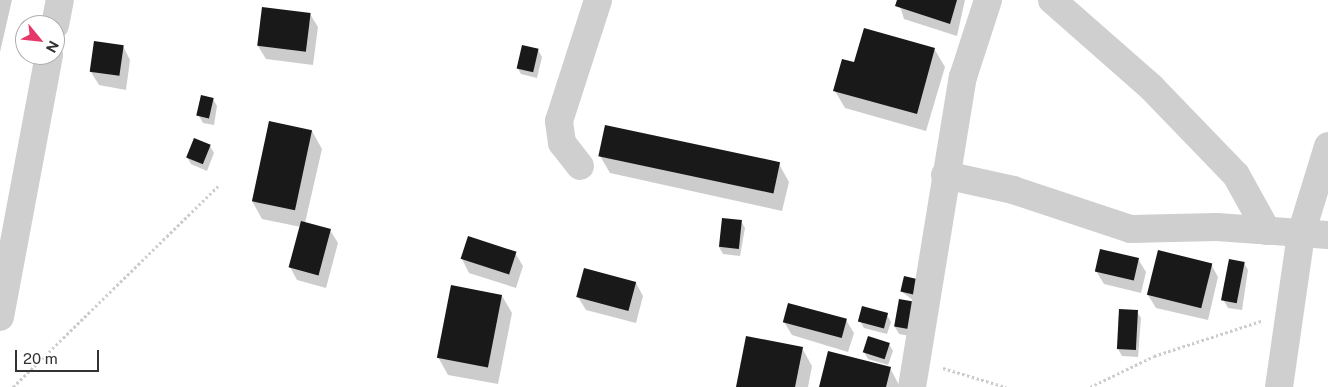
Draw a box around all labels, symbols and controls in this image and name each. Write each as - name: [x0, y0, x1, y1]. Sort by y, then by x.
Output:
- north arrow: [15, 15, 65, 65]
- text: N: [43, 38, 62, 55]
- scale bar: [18, 340, 101, 372]
- text: 20 m: [23, 350, 58, 367]

